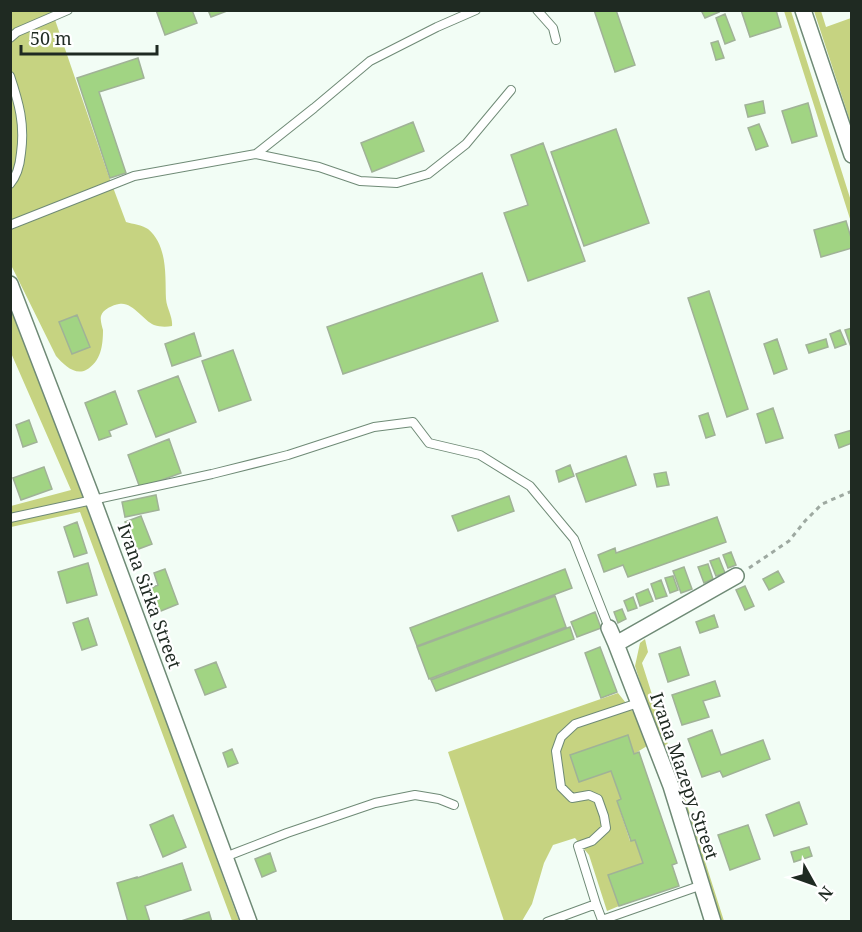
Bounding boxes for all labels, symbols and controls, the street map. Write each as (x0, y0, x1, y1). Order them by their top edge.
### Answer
scale bar (21, 18, 158, 56)
text: 50 m (30, 26, 72, 50)
street label: Ivana Sirka Street (112, 520, 187, 672)
street label: Ivana Mazepy Street (645, 689, 725, 862)
north arrow (784, 854, 844, 914)
text: N (813, 882, 838, 906)

